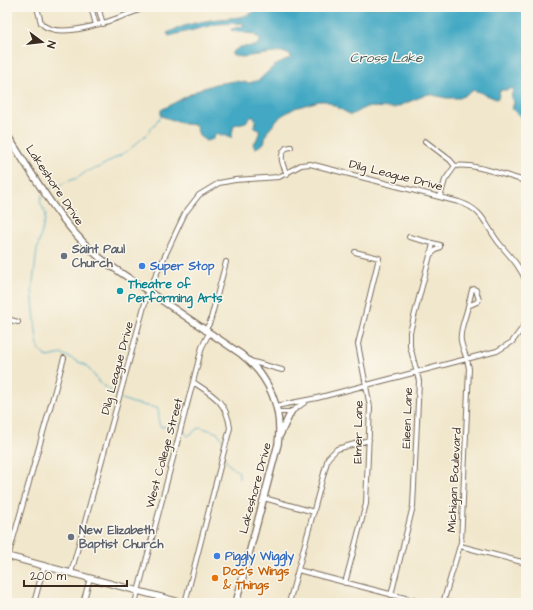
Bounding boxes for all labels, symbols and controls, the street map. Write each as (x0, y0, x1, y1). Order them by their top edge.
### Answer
north arrow (22, 22, 62, 62)
text: N (43, 39, 59, 50)
water label: Cross Lake (350, 49, 423, 67)
street label: Lakeshore Drive (21, 142, 88, 229)
street label: Dilg League Drive (347, 156, 445, 196)
place label: Saint Paul Church (71, 241, 125, 272)
marker: Saint Paul Church (59, 251, 69, 261)
place label: Super Stop (149, 258, 215, 276)
marker: Super Stop (137, 261, 147, 271)
place label: Theatre of Performing Arts (127, 276, 223, 309)
marker: Theatre of Performing Arts (115, 286, 125, 296)
street label: Dilg League Drive (97, 319, 139, 417)
street label: Eileen Lane (398, 386, 417, 449)
street label: West College Street (142, 396, 188, 510)
street label: Elmer Lane (349, 400, 368, 464)
street label: Michigan Boulevard (443, 427, 467, 533)
street label: Lakeshore Drive (235, 440, 276, 536)
place label: New Elizabeth Baptist Church (79, 522, 164, 554)
marker: New Elizabeth Baptist Church (66, 532, 76, 542)
place label: Piggly Wiggly (225, 548, 294, 567)
marker: Piggly Wiggly (212, 551, 222, 561)
scale bar (24, 562, 127, 588)
place label: Doc's Wings & Things (222, 563, 289, 596)
text: 200 m (30, 568, 67, 585)
marker: Doc's Wings & Things (210, 573, 220, 583)

